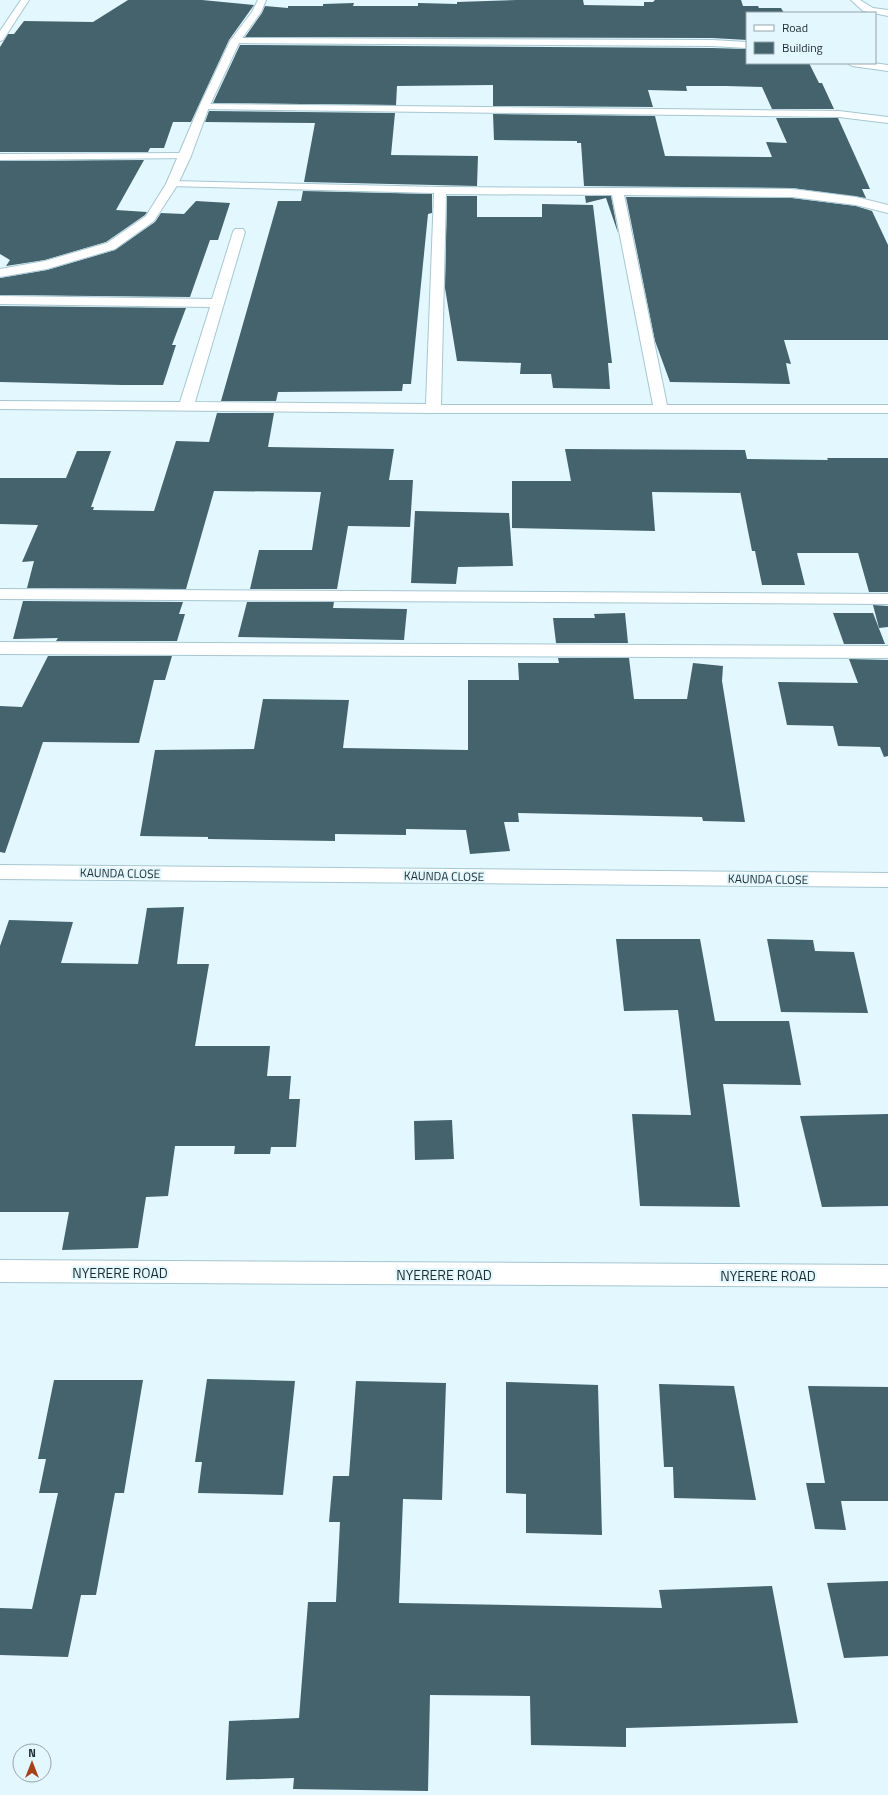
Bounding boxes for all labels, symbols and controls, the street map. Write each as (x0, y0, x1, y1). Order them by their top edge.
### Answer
legend (746, 12, 876, 64)
text: Road (782, 18, 808, 37)
text: Building (782, 38, 823, 57)
street label: KAUNDA CLOSE (80, 863, 161, 883)
street label: KAUNDA CLOSE (404, 866, 485, 886)
street label: KAUNDA CLOSE (728, 869, 809, 889)
street label: NYERERE ROAD (72, 1262, 168, 1283)
street label: NYERERE ROAD (396, 1264, 492, 1285)
street label: NYERERE ROAD (720, 1265, 816, 1286)
north arrow (12, 1743, 52, 1783)
text: N (28, 1745, 36, 1761)

